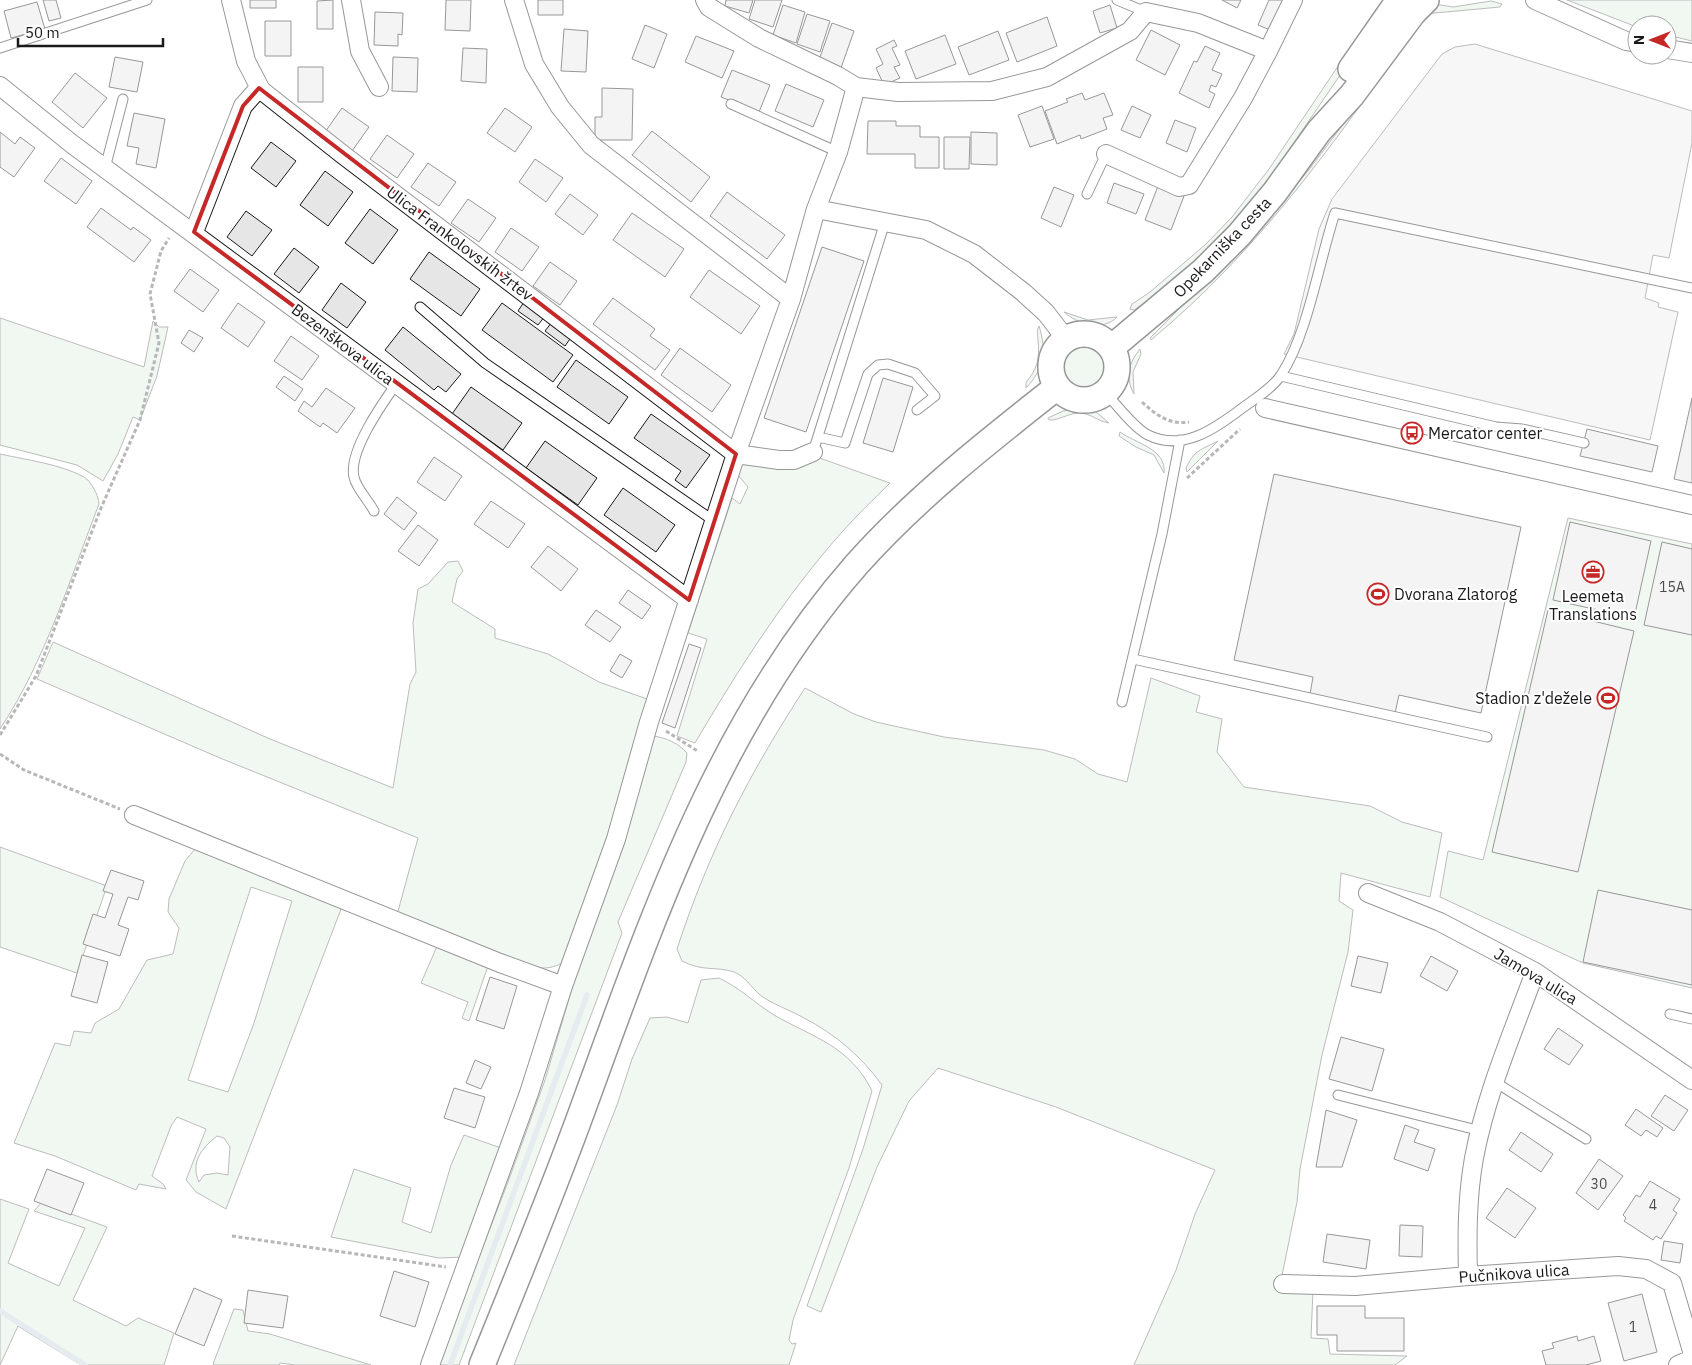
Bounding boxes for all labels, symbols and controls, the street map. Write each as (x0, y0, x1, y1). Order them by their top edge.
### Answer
scale bar (18, 15, 162, 47)
north arrow (1627, 15, 1677, 65)
text: 50 m (25, 23, 60, 42)
text: N (1630, 35, 1648, 45)
street label: Ulica Frankolovskih žrtev (383, 181, 537, 305)
street label: Opekarniška cesta (1169, 192, 1275, 302)
street label: Bezenškova ulica (288, 299, 399, 389)
bus stop icon: Mercator center (1400, 421, 1424, 445)
place label: Mercator center (1428, 423, 1542, 443)
office icon: Leemeta Translations (1581, 560, 1605, 584)
house number: 15A (1659, 578, 1685, 596)
sports icon: Dvorana Zlatorog (1366, 582, 1390, 606)
place label: Dvorana Zlatorog (1394, 584, 1518, 604)
place label: Leemeta Translations (1549, 586, 1637, 624)
sports icon: Stadion z'dežele (1596, 686, 1620, 710)
place label: Stadion z'dežele (1475, 688, 1592, 708)
street label: Jamova ulica (1491, 943, 1582, 1009)
house number: 30 (1591, 1175, 1607, 1193)
house number: 4 (1649, 1196, 1657, 1214)
street label: Pučnikova ulica (1458, 1259, 1571, 1287)
house number: 1 (1629, 1318, 1637, 1336)

